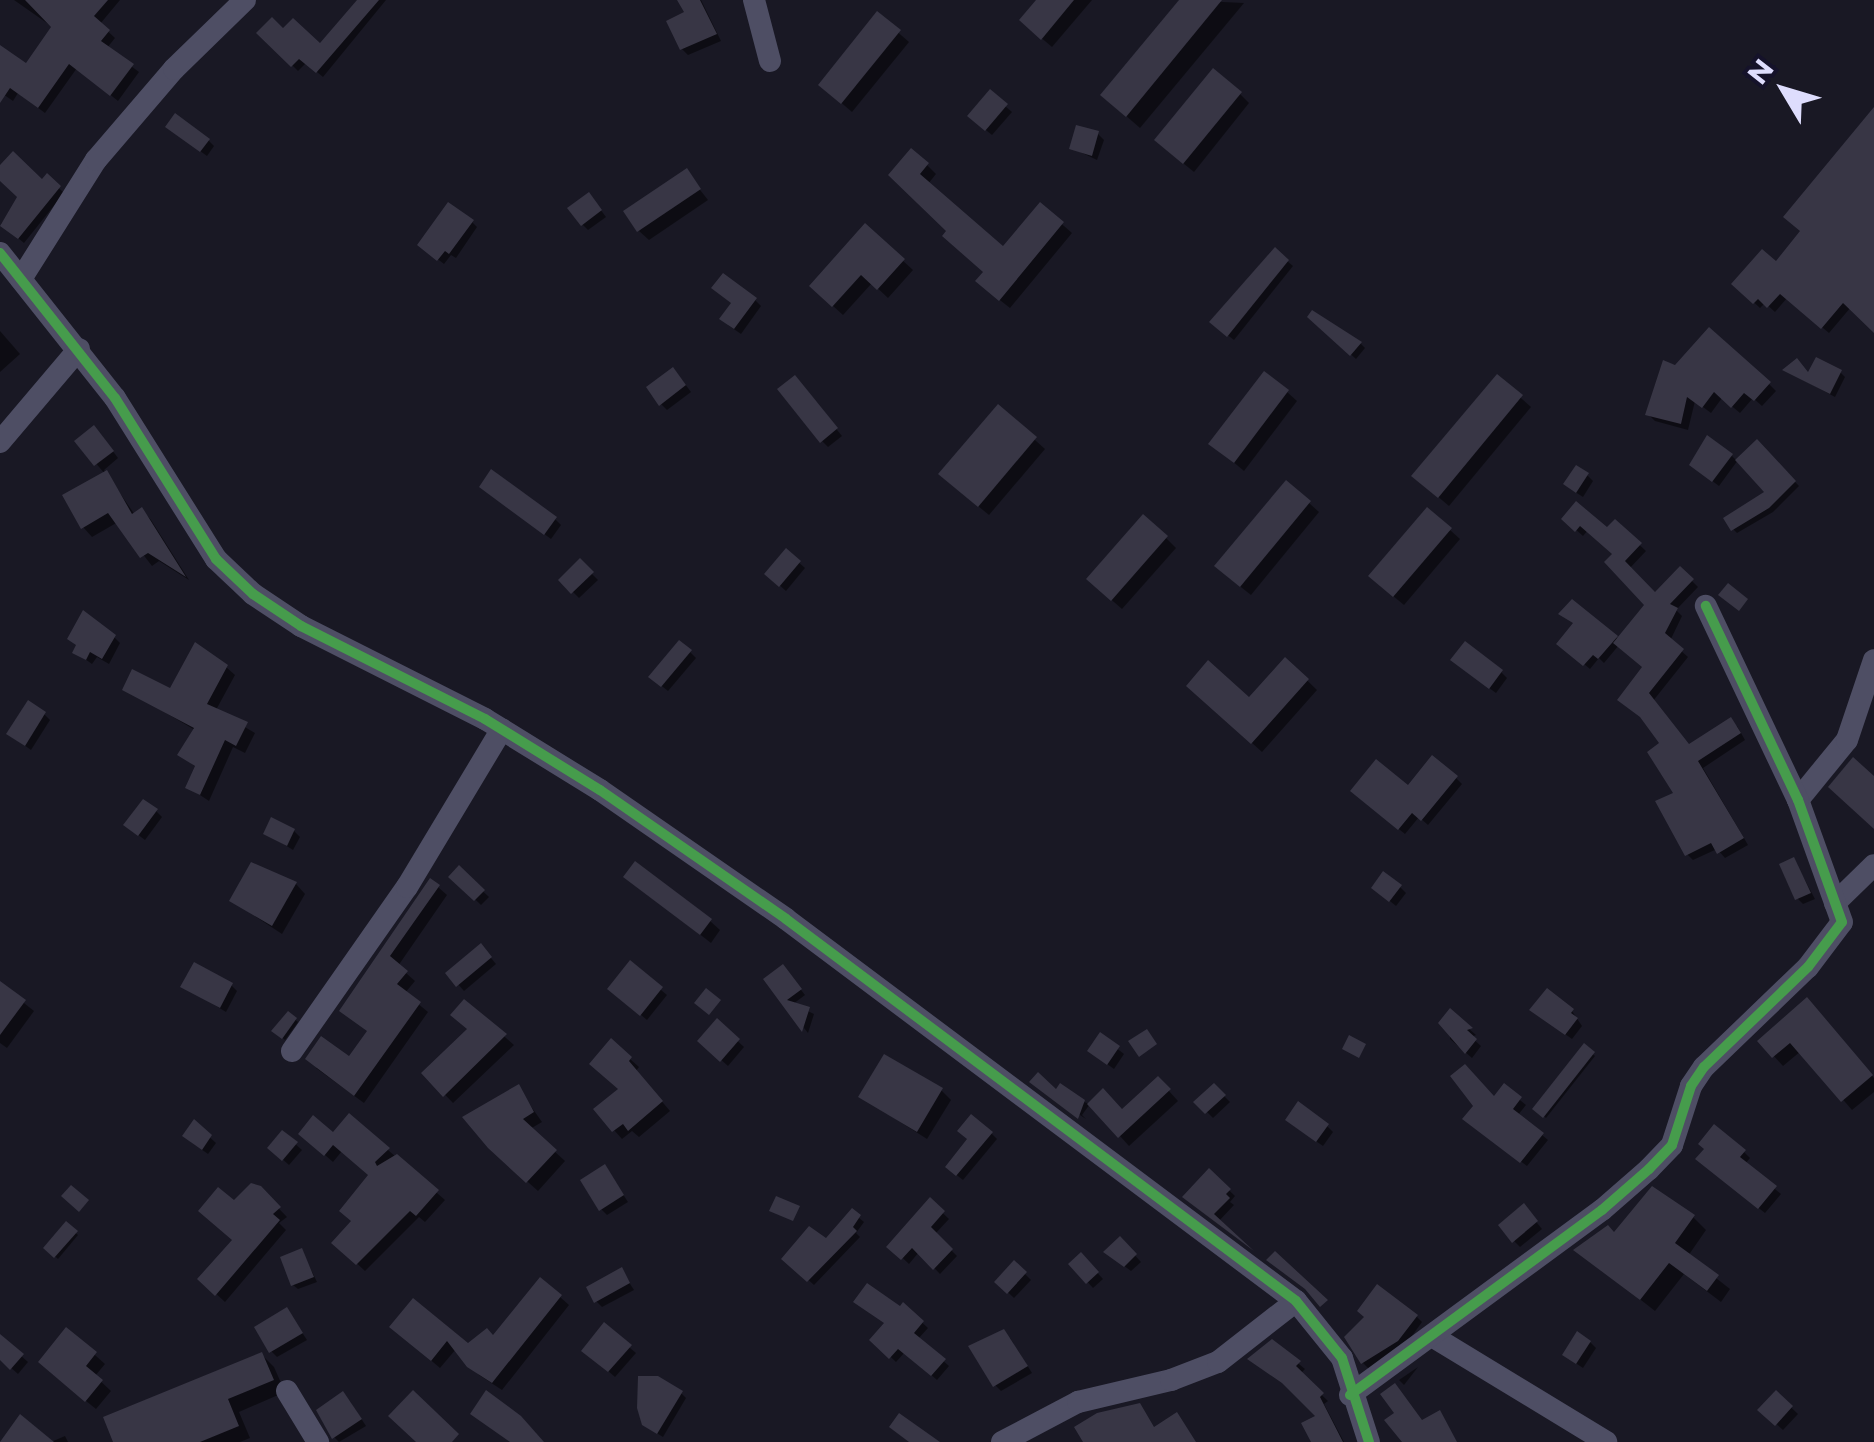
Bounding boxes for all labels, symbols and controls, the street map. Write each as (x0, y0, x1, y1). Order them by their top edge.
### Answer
north arrow (1734, 40, 1834, 140)
text: N (1740, 52, 1781, 91)

